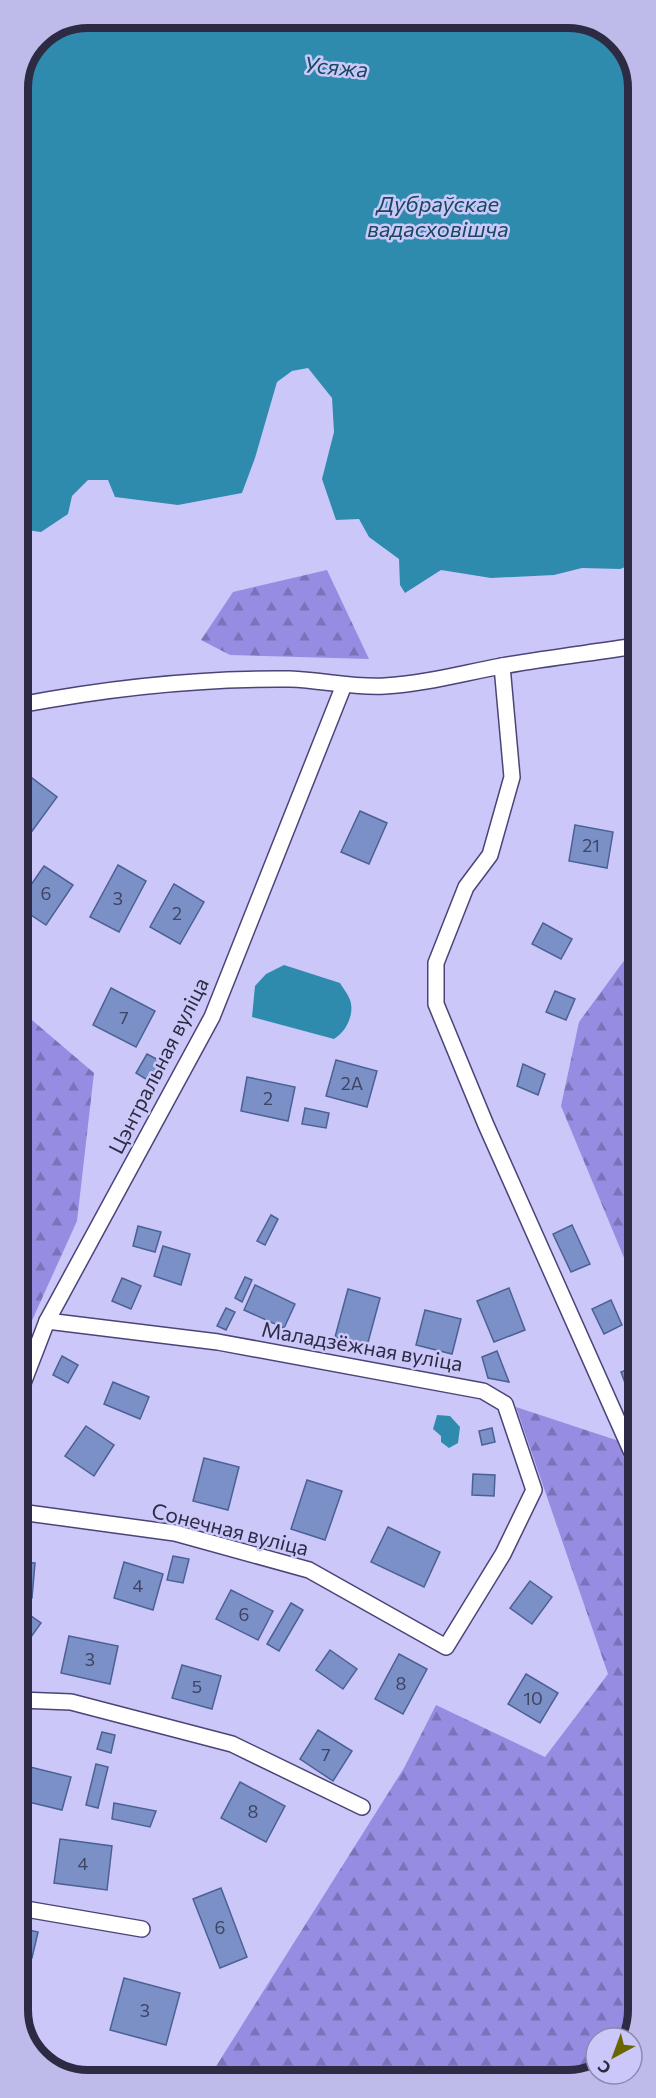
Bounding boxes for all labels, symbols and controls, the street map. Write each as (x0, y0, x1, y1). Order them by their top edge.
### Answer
water label: Усяжа (303, 50, 369, 83)
water label: Дубраўскае вадасховішча (367, 190, 509, 242)
house number: 21 (582, 834, 600, 856)
house number: 6 (41, 882, 51, 904)
house number: 3 (113, 887, 123, 909)
house number: 2 (172, 902, 182, 924)
street label: Цэнтральная вуліца (102, 973, 213, 1158)
house number: 7 (119, 1006, 129, 1028)
house number: 2А (341, 1072, 363, 1094)
house number: 2 (263, 1087, 273, 1109)
street label: Маладзёжная вуліца (260, 1316, 465, 1376)
street label: Сонечная вуліца (149, 1497, 311, 1560)
house number: 4 (133, 1574, 144, 1596)
house number: 6 (239, 1603, 249, 1625)
house number: 3 (85, 1648, 95, 1670)
house number: 8 (396, 1672, 407, 1694)
house number: 5 (192, 1675, 202, 1697)
house number: 10 (523, 1687, 543, 1709)
house number: 7 (321, 1743, 331, 1765)
house number: 8 (248, 1800, 259, 1822)
house number: 4 (78, 1852, 89, 1874)
house number: 6 (215, 1916, 225, 1938)
house number: 3 (140, 1999, 150, 2021)
north arrow (584, 2026, 644, 2086)
text: С (593, 2057, 614, 2078)

